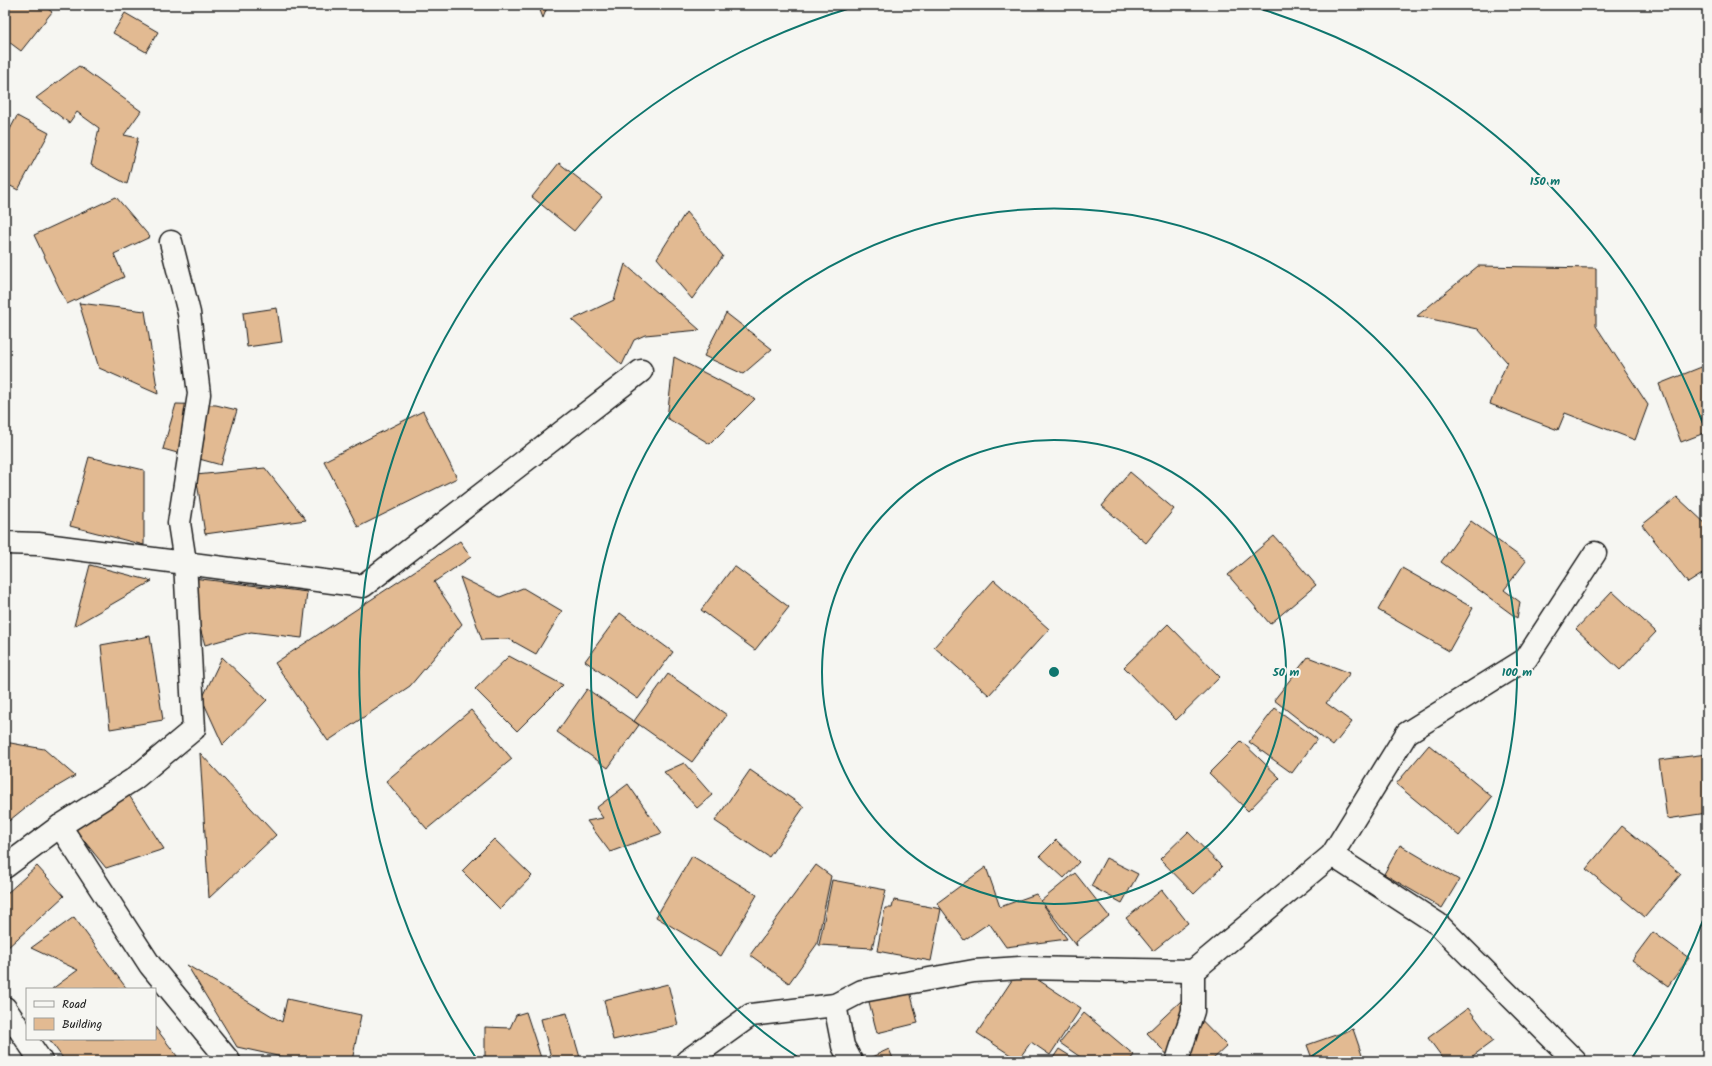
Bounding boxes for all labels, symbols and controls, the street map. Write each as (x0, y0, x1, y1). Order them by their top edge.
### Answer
text: 150 m (1530, 172, 1560, 191)
text: 50 m (1272, 663, 1300, 682)
text: 100 m (1502, 663, 1532, 682)
centre of rings (1047, 665, 1061, 679)
legend (26, 988, 156, 1040)
text: Road (62, 995, 87, 1014)
text: Building (62, 1015, 102, 1034)

